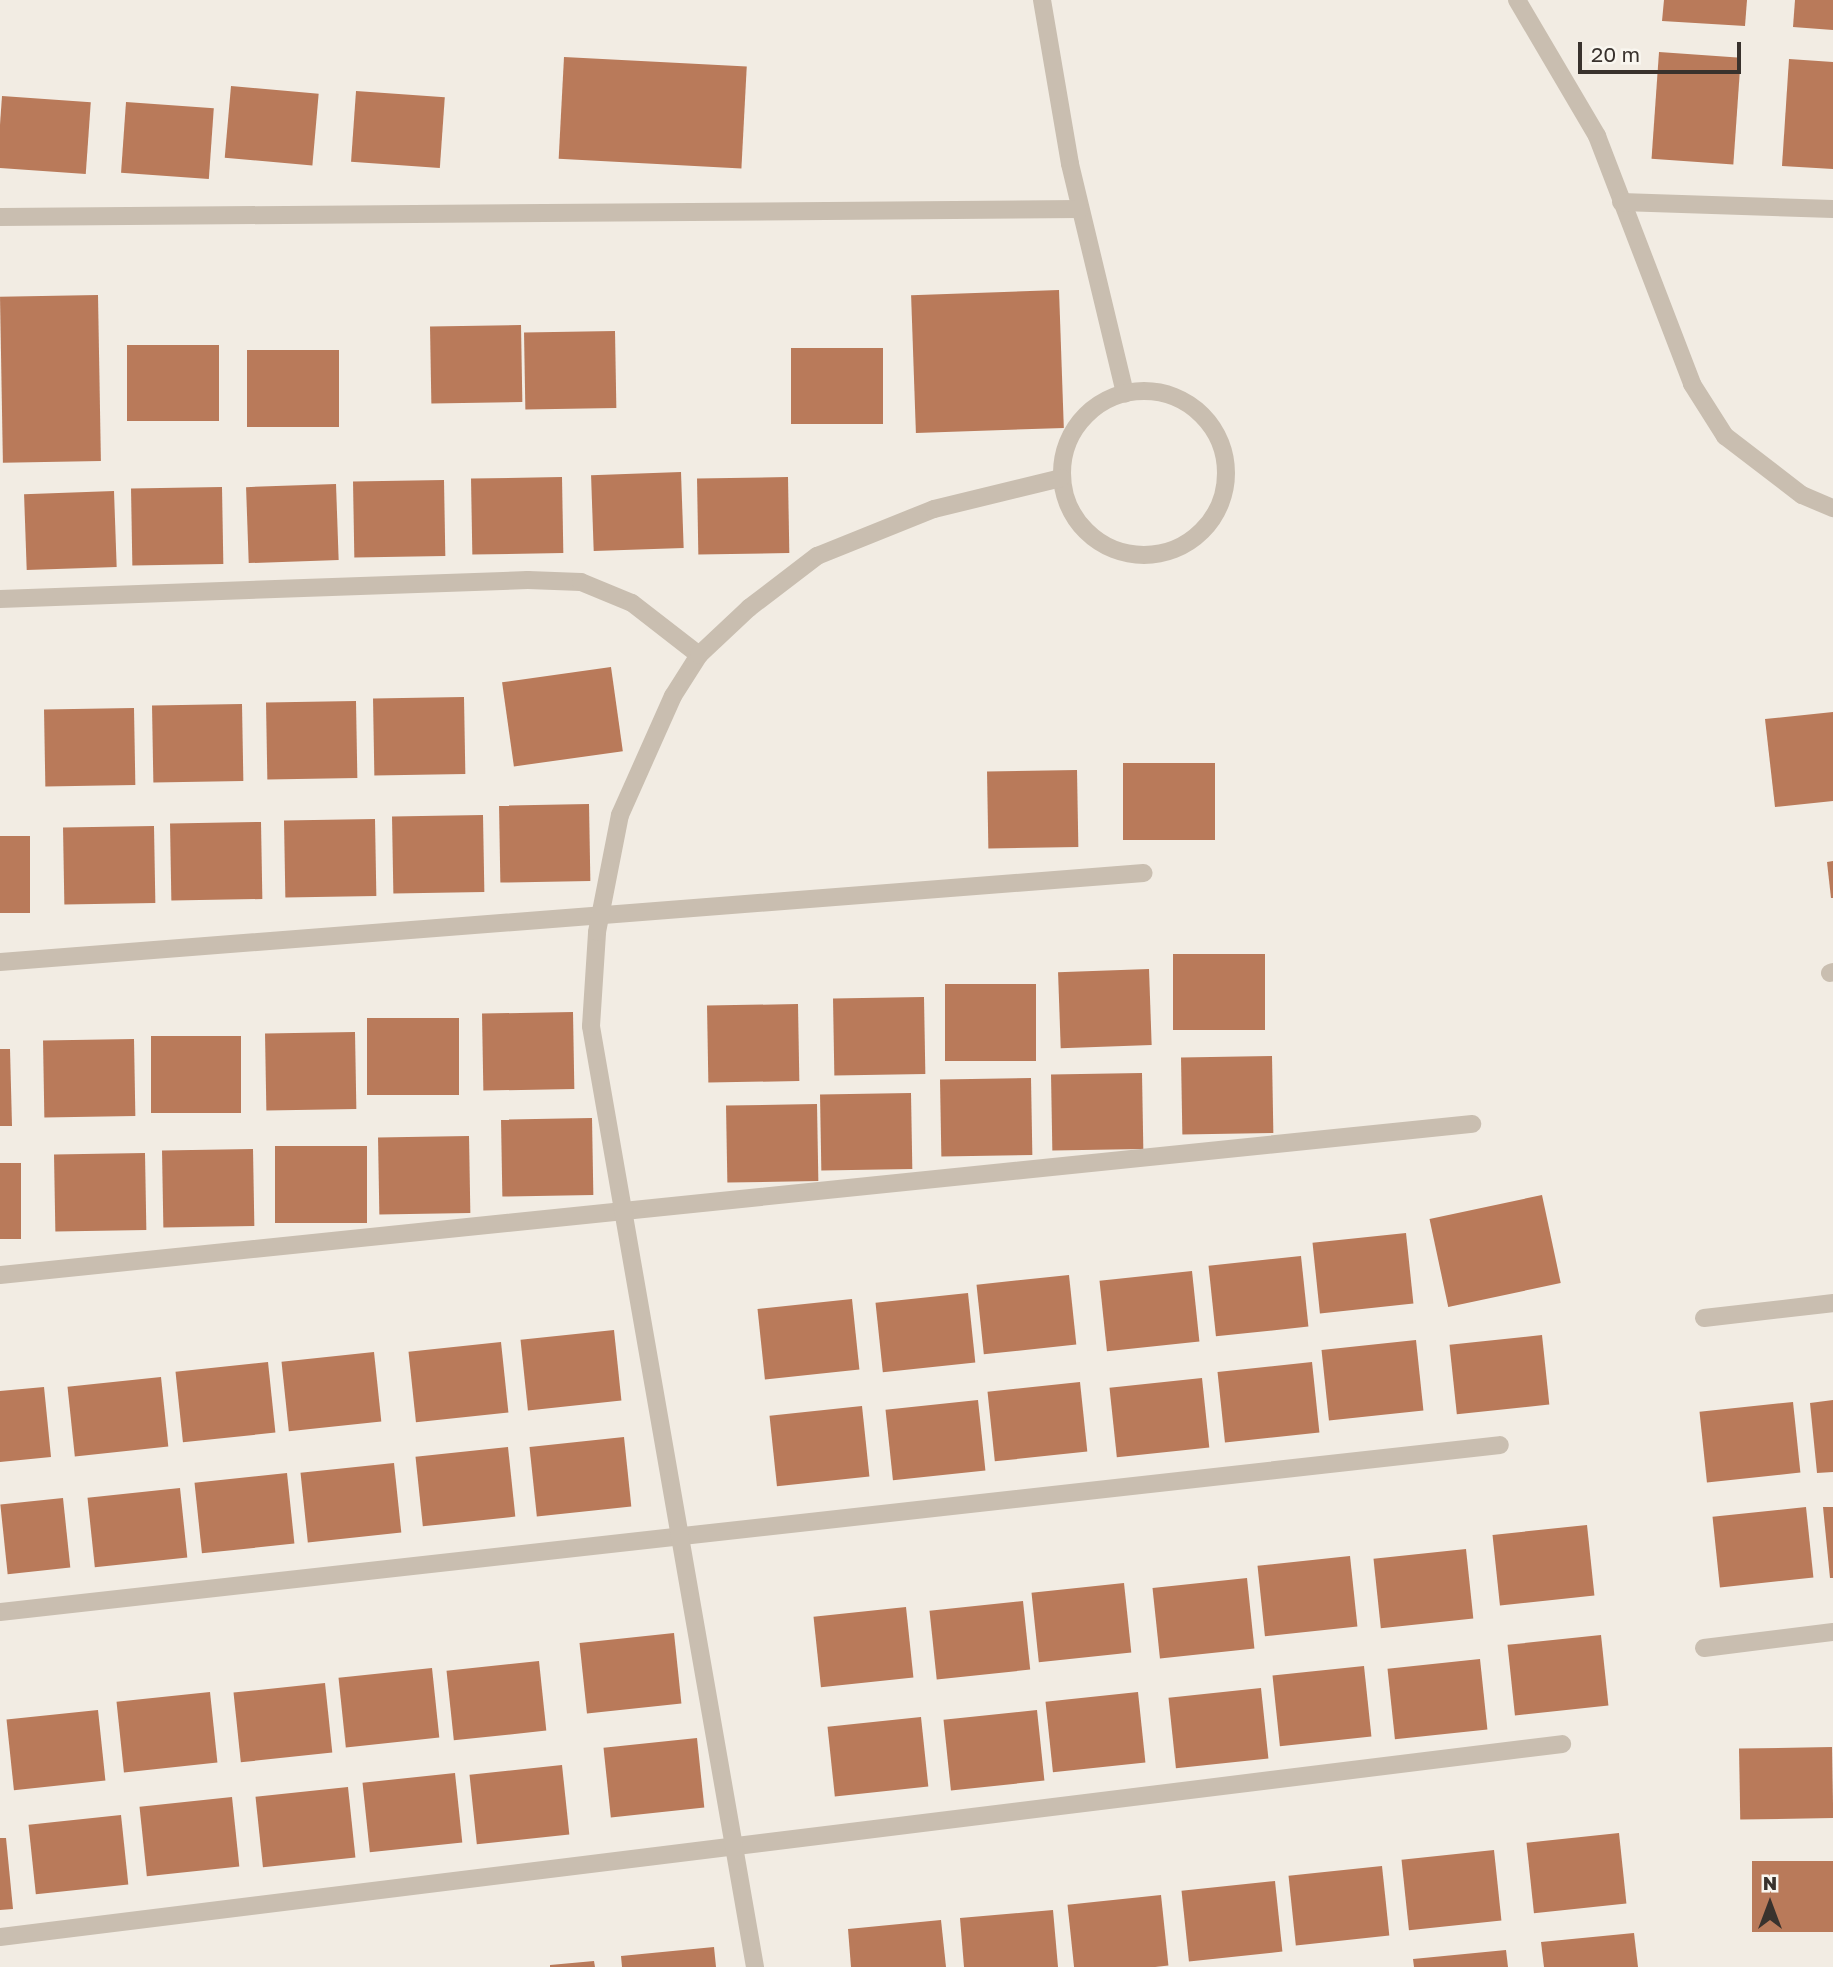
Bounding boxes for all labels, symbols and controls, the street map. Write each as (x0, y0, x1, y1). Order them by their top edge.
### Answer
scale bar (1581, 28, 1744, 72)
text: 20 m (1591, 41, 1640, 67)
north arrow (1735, 1869, 1805, 1939)
text: N (1763, 1871, 1777, 1894)

